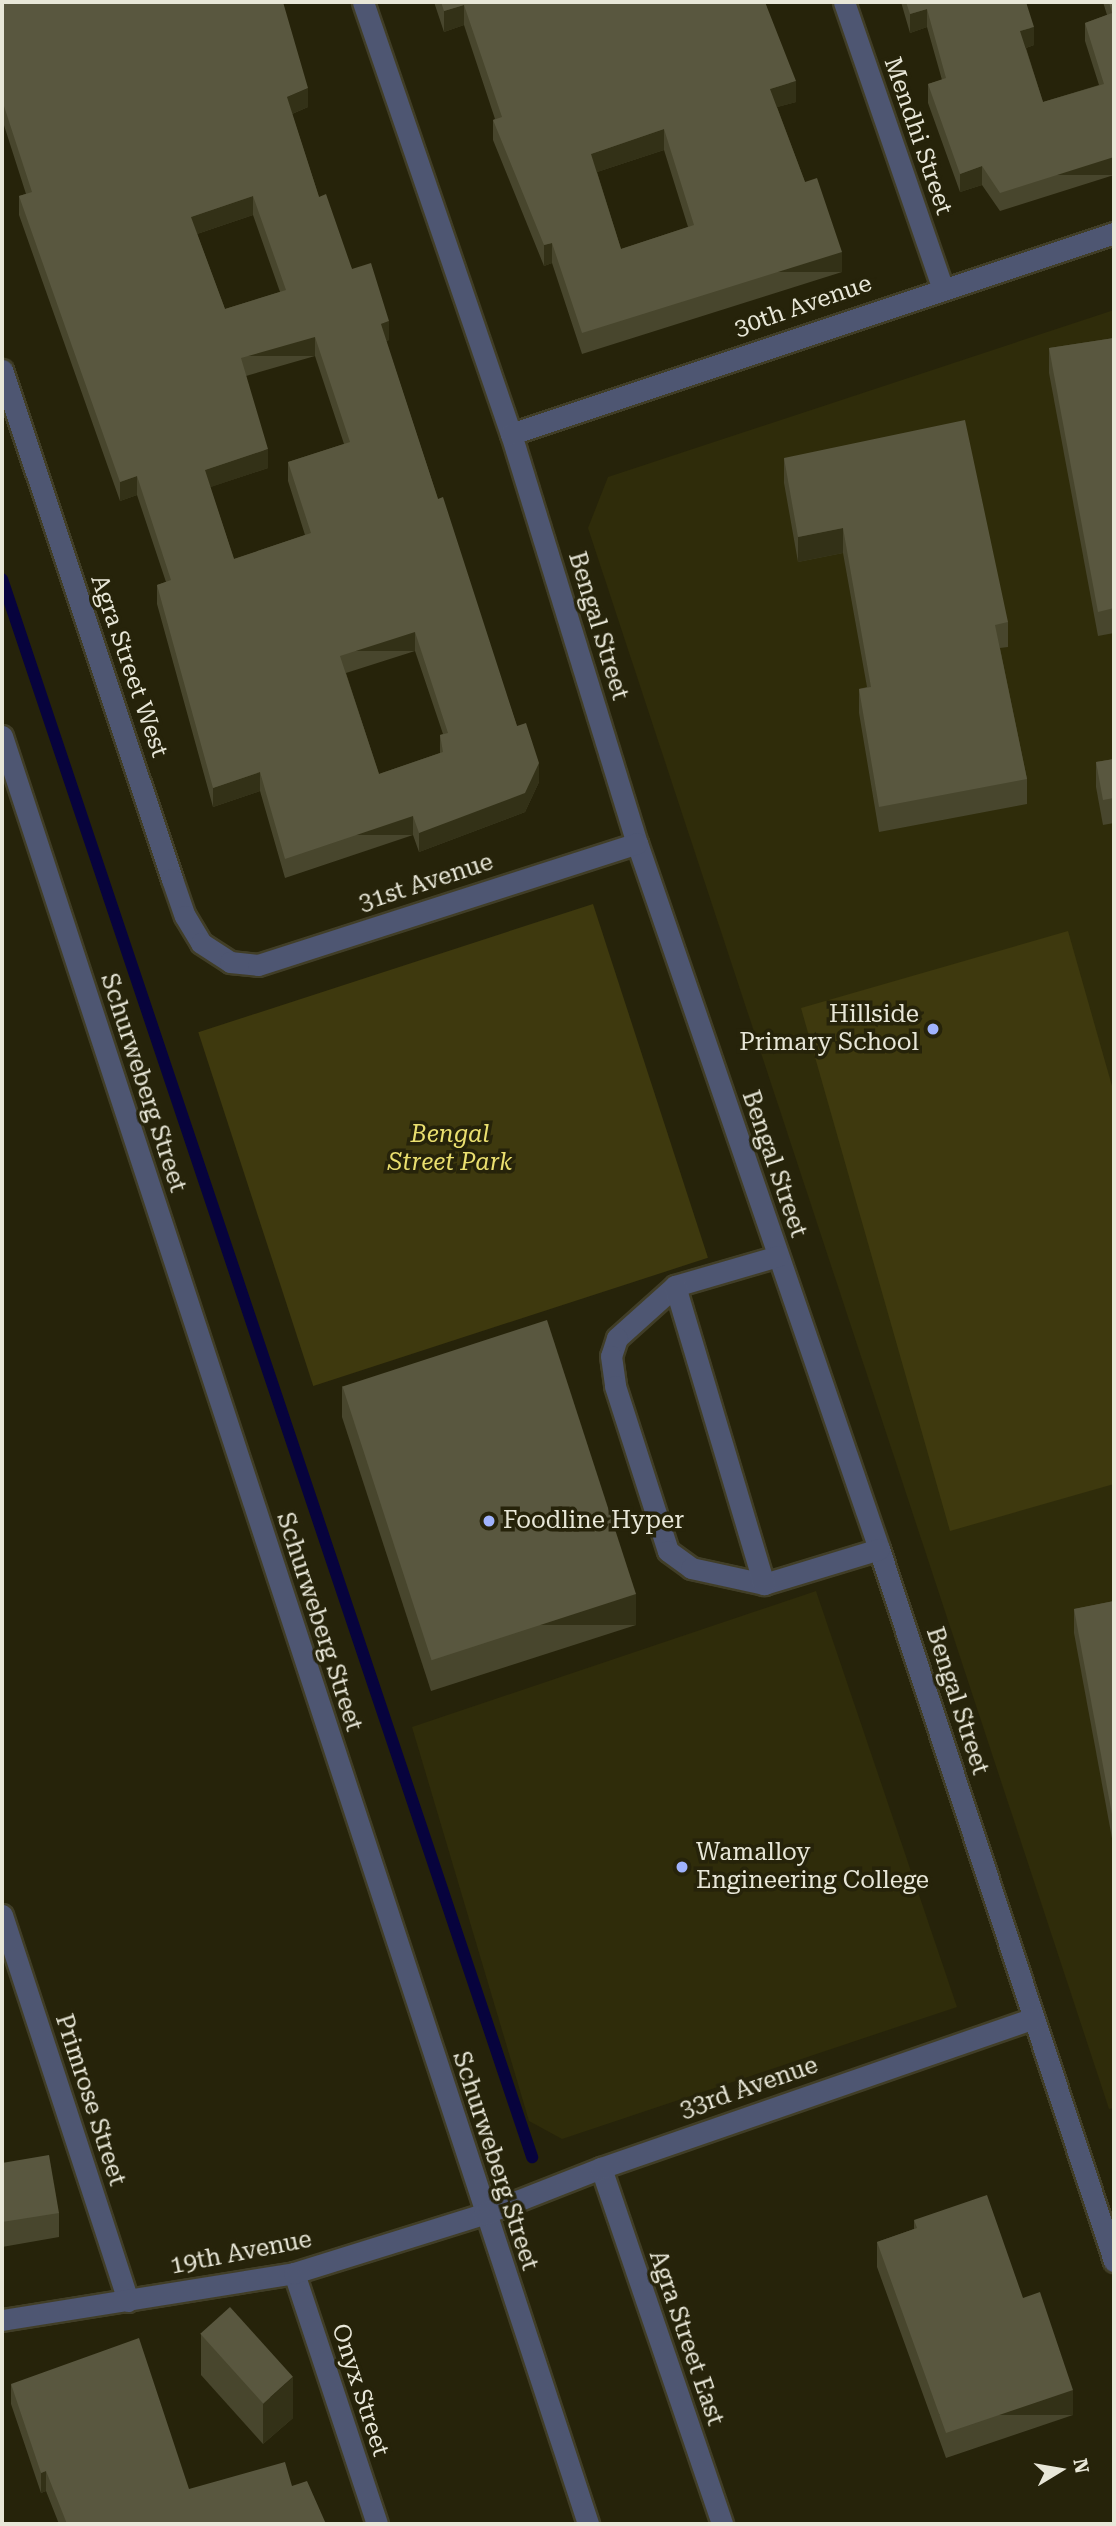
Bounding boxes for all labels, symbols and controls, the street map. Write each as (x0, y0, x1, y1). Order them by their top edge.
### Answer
street label: Mendhi Street (878, 53, 958, 219)
street label: 30th Avenue (730, 269, 876, 343)
street label: Bengal Street (562, 548, 634, 704)
street label: Agra Street West (84, 571, 174, 761)
street label: 31st Avenue (355, 848, 497, 918)
street label: Schurweberg Street (94, 970, 192, 1196)
place label: Hillside Primary School (739, 1001, 919, 1057)
marker: Hillside Primary School (925, 1021, 941, 1037)
street label: Bengal Street (735, 1087, 813, 1241)
park label: Bengal Street Park (388, 1121, 512, 1177)
place label: Foodline Hyper (503, 1507, 684, 1535)
street label: Schurweberg Street (270, 1509, 368, 1735)
marker: Foodline Hyper (481, 1513, 497, 1529)
street label: Bengal Street (920, 1624, 994, 1778)
place label: Wamalloy Engineering College (696, 1839, 929, 1895)
marker: Wamalloy Engineering College (674, 1859, 690, 1875)
street label: Primrose Street (49, 2011, 131, 2189)
street label: Schurweberg Street (446, 2048, 544, 2274)
street label: 33rd Avenue (676, 2051, 822, 2125)
street label: 19th Avenue (168, 2225, 314, 2281)
street label: Agra Street East (643, 2247, 729, 2429)
street label: Onyx Street (325, 2320, 395, 2460)
north arrow (1025, 2435, 1095, 2505)
text: N (1068, 2457, 1094, 2475)

